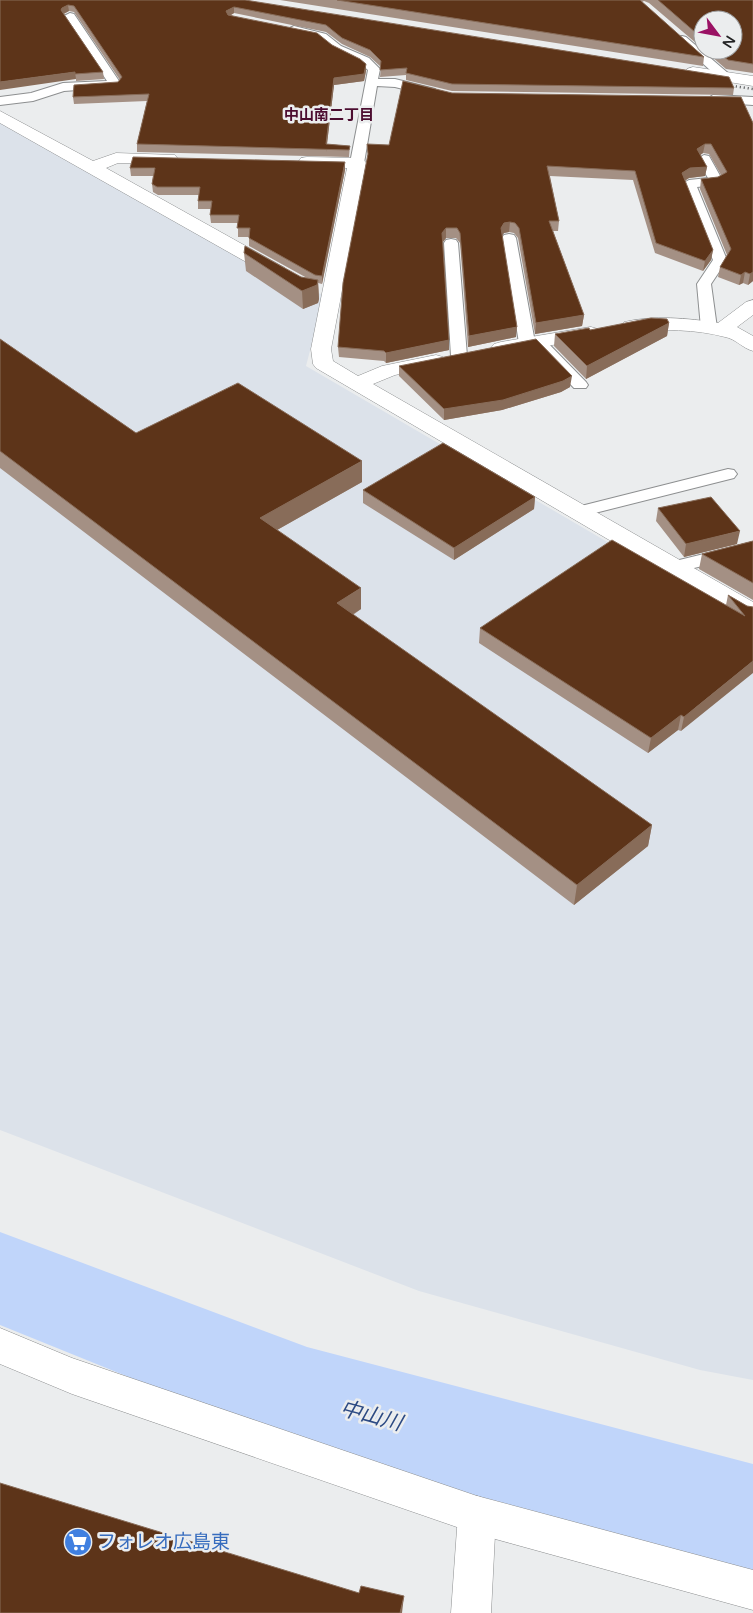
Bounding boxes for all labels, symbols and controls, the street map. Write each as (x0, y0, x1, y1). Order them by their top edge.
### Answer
north arrow (693, 10, 743, 60)
text: N (718, 32, 739, 51)
district label: 中山南二丁目 (284, 106, 374, 124)
water label: 中山川 (337, 1396, 407, 1437)
supermarket icon: フォレオ広島東 (63, 1527, 93, 1557)
place label: フォレオ広島東 (97, 1531, 230, 1553)

